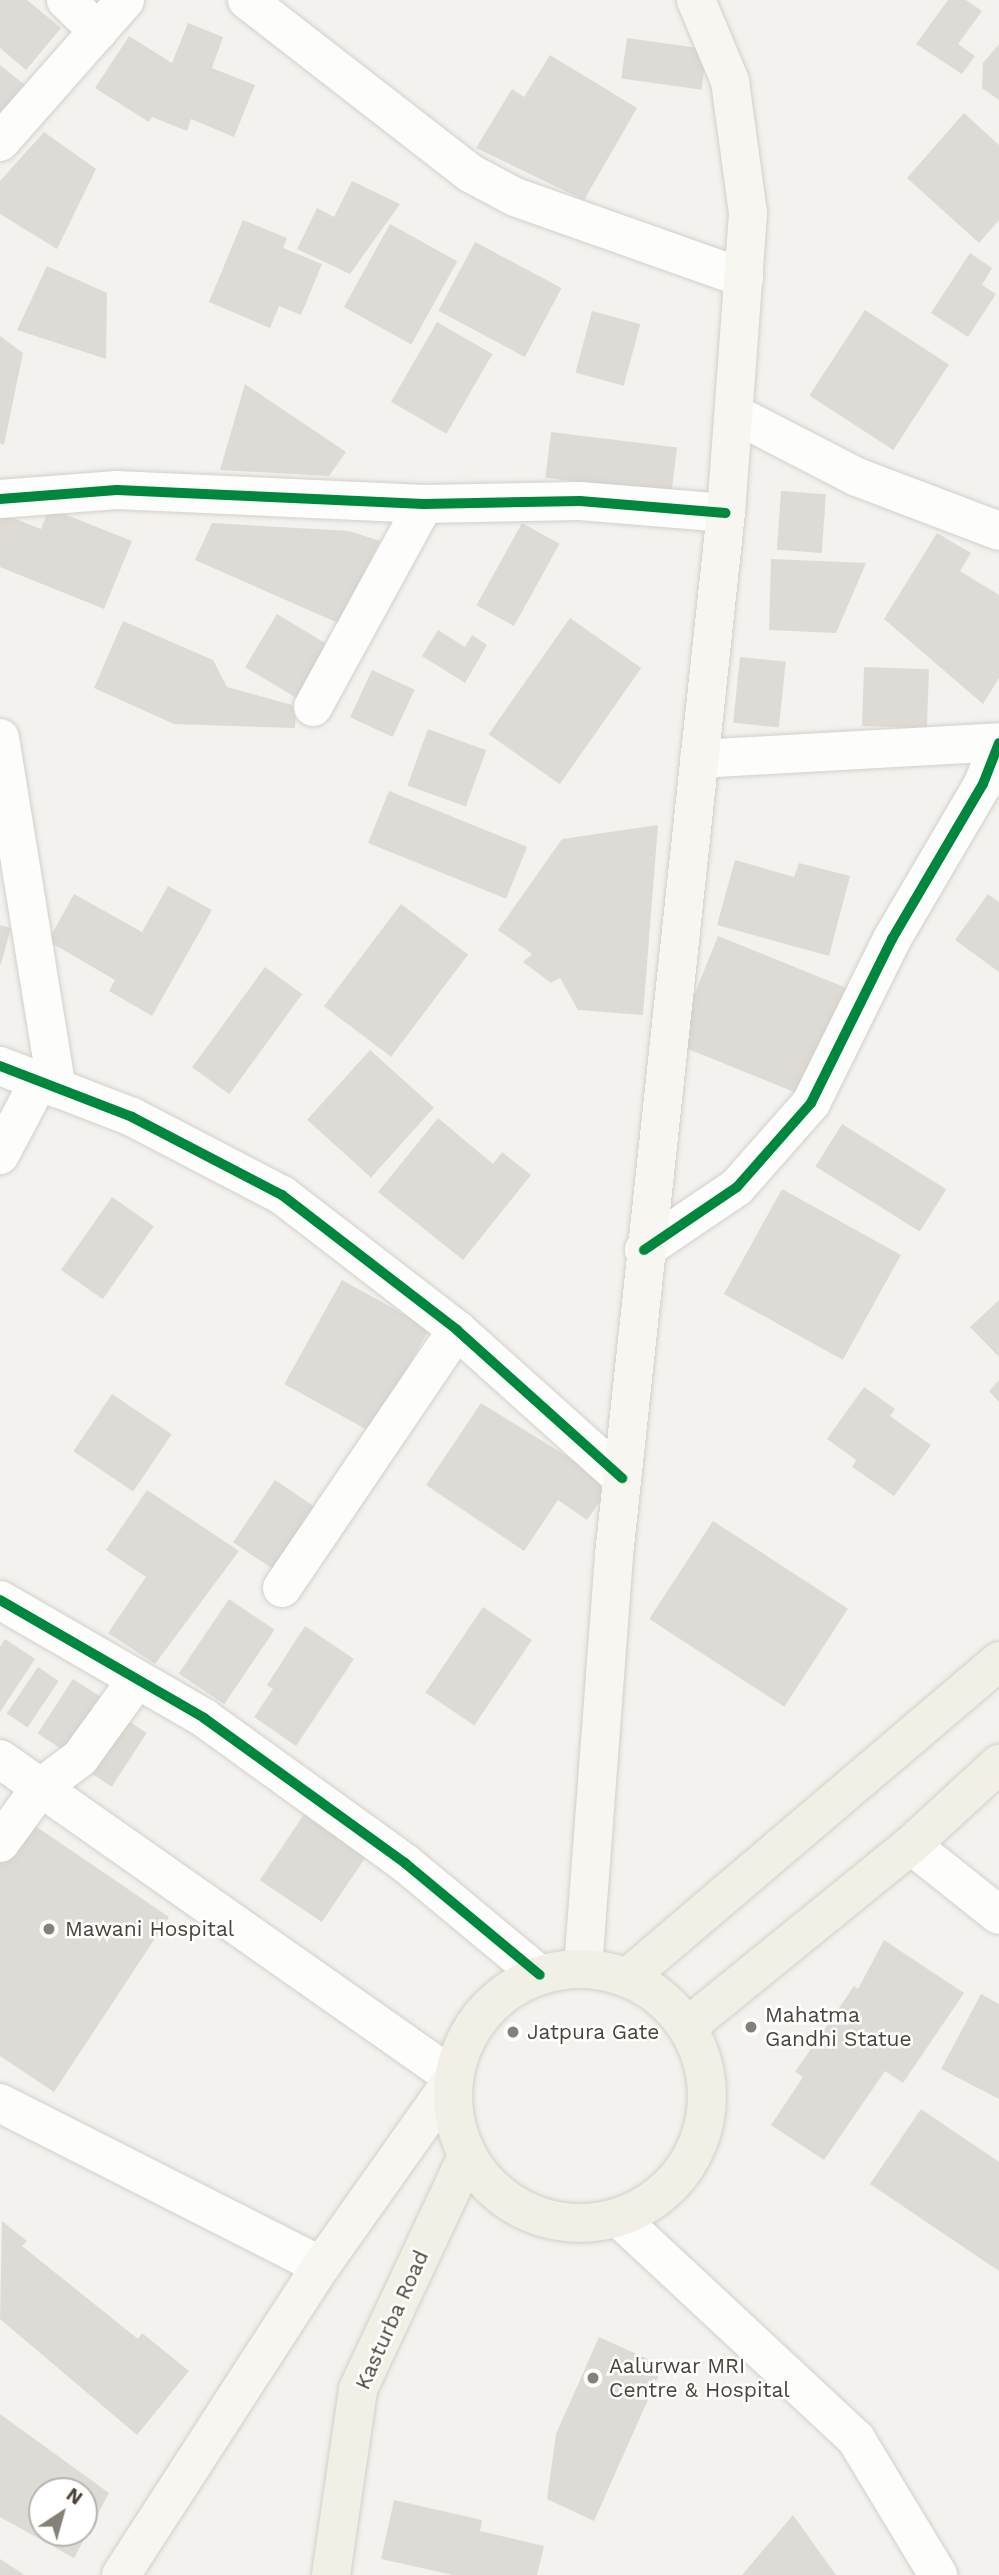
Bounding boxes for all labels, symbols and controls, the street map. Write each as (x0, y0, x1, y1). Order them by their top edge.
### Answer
place label: Mawani Hospital (65, 1916, 234, 1942)
marker: Mawani Hospital (39, 1919, 59, 1939)
place label: Mahatma Gandhi Statue (765, 2002, 912, 2052)
place label: Jatpura Gate (527, 2019, 660, 2045)
marker: Mahatma Gandhi Statue (743, 2019, 759, 2035)
marker: Jatpura Gate (505, 2024, 521, 2040)
street label: Kasturba Road (350, 2246, 434, 2394)
place label: Aalurwar MRI Centre & Hospital (609, 2353, 790, 2403)
marker: Aalurwar MRI Centre & Hospital (583, 2368, 603, 2388)
north arrow (28, 2477, 98, 2547)
text: N (62, 2483, 87, 2510)

